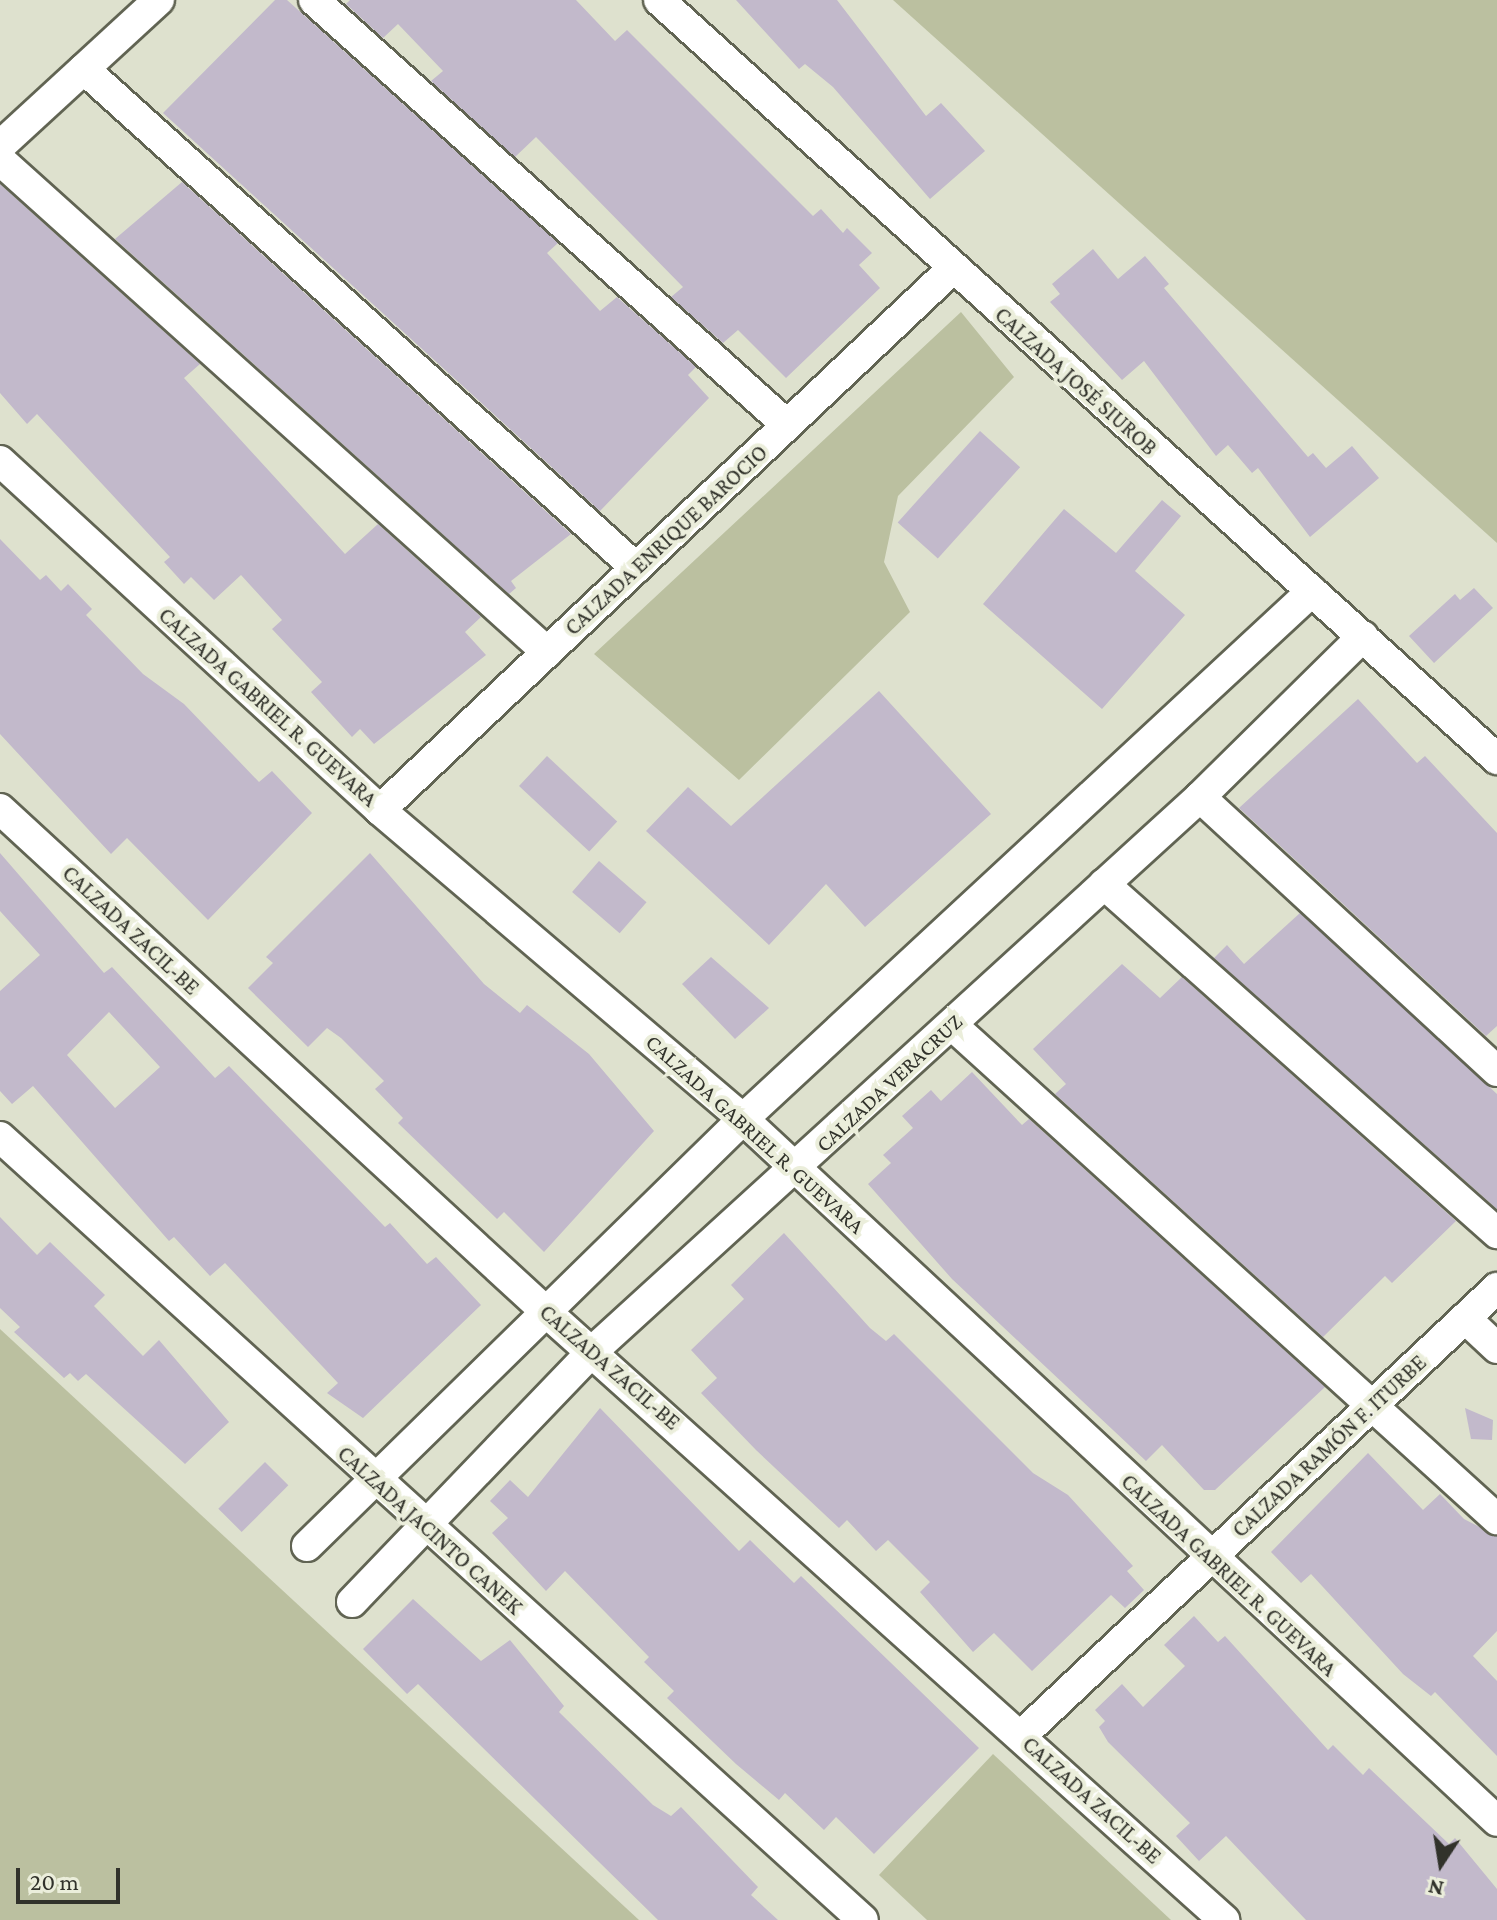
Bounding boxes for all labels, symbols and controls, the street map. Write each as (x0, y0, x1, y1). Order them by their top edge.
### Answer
street label: CALZADA JOSÉ SIUROB (990, 301, 1162, 461)
street label: CALZADA ENRIQUE BAROCIO (559, 439, 773, 641)
street label: CALZADA GABRIEL R. GUEVARA (153, 602, 383, 812)
street label: CALZADA ZACIL-BE (57, 860, 205, 1000)
street label: CALZADA VERACRUZ (810, 1008, 968, 1158)
street label: CALZADA GABRIEL R. GUEVARA (640, 1029, 870, 1239)
street label: CALZADA ZACIL-BE (534, 1299, 686, 1435)
street label: CALZADA RAMÓN F. ITURBE (1227, 1349, 1431, 1543)
street label: CALZADA JACINTO CANEK (332, 1440, 528, 1620)
street label: CALZADA GABRIEL R. GUEVARA (1116, 1468, 1342, 1682)
street label: CALZADA ZACIL-BE (1017, 1731, 1167, 1869)
north arrow (1401, 1824, 1481, 1904)
scale bar (20, 1852, 124, 1902)
text: 20 m (30, 1868, 79, 1895)
text: N (1426, 1874, 1446, 1902)

